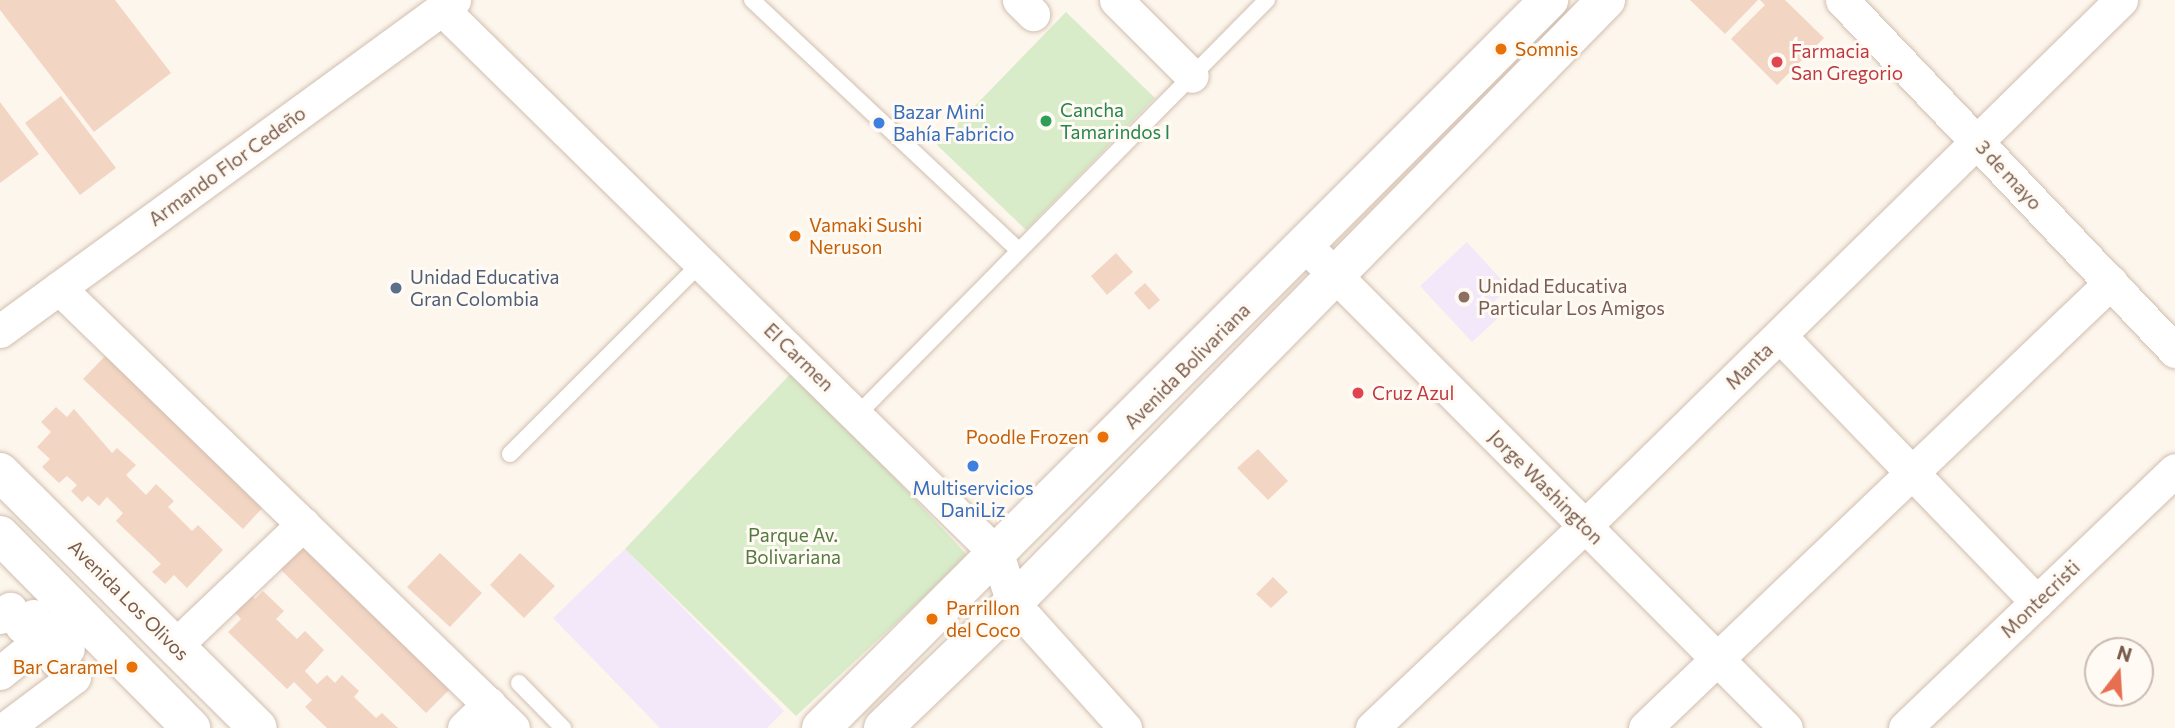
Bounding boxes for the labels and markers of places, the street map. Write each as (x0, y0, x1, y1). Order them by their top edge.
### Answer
place label: Somnis (1515, 38, 1578, 60)
place label: Farmacia San Gregorio (1791, 40, 1903, 84)
marker: Somnis (1493, 41, 1509, 57)
marker: Farmacia San Gregorio (1769, 54, 1785, 70)
place label: Cancha Tamarindos I (1060, 99, 1170, 143)
place label: Bazar Mini Bahía Fabricio (893, 101, 1014, 145)
marker: Cancha Tamarindos I (1038, 113, 1054, 129)
marker: Bazar Mini Bahía Fabricio (871, 115, 887, 131)
place label: Vamaki Sushi Neruson (809, 214, 922, 258)
marker: Vamaki Sushi Neruson (787, 228, 803, 244)
place label: Unidad Educativa Gran Colombia (410, 266, 560, 310)
place label: Unidad Educativa Particular Los Amigos (1478, 275, 1665, 319)
marker: Unidad Educativa Gran Colombia (388, 280, 404, 296)
marker: Unidad Educativa Particular Los Amigos (1456, 289, 1472, 305)
place label: Cruz Azul (1372, 382, 1454, 404)
marker: Cruz Azul (1350, 385, 1366, 401)
place label: Poodle Frozen (966, 426, 1089, 448)
marker: Poodle Frozen (1095, 429, 1111, 445)
marker: Multiservicios DaniLiz (965, 458, 981, 474)
place label: Multiservicios DaniLiz (912, 477, 1034, 521)
place label: Parrillon del Coco (946, 597, 1021, 641)
marker: Parrillon del Coco (924, 611, 940, 627)
place label: Bar Caramel (13, 656, 118, 678)
marker: Bar Caramel (124, 659, 140, 675)

